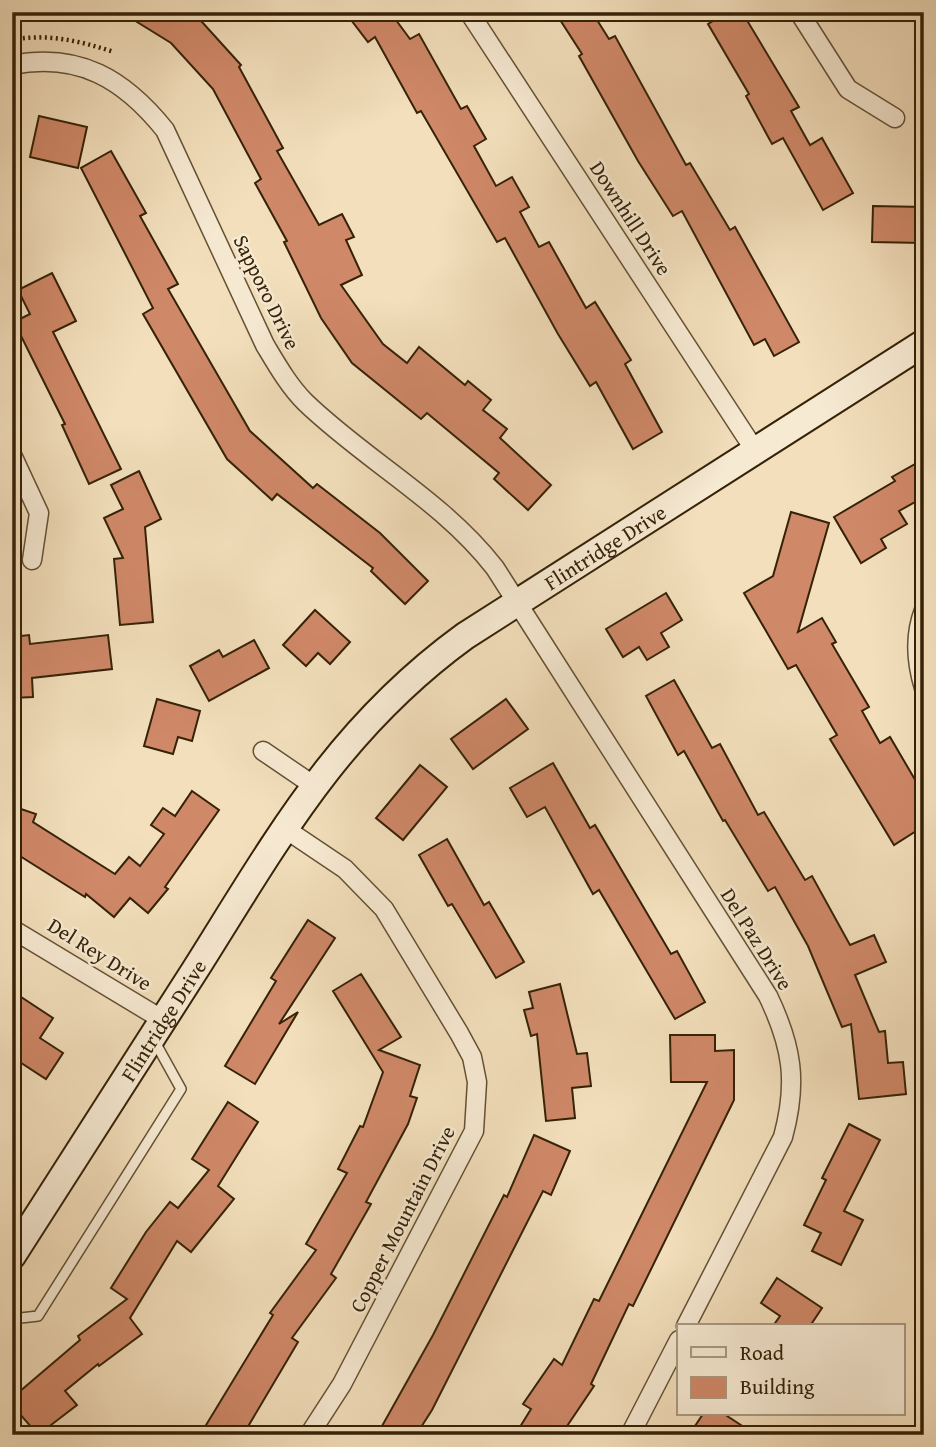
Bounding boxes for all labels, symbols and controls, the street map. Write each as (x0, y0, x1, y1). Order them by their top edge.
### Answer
street label: Downhill Drive (582, 155, 680, 282)
street label: Sapporo Drive (226, 229, 308, 355)
street label: Flintridge Drive (538, 496, 672, 597)
street label: Del Paz Drive (713, 882, 801, 996)
street label: Del Rey Drive (42, 910, 158, 998)
street label: Flintridge Drive (112, 953, 214, 1087)
street label: Copper Mountain Drive (341, 1120, 463, 1318)
legend (677, 1324, 904, 1416)
text: Road (740, 1337, 785, 1368)
text: Building (740, 1371, 815, 1402)

